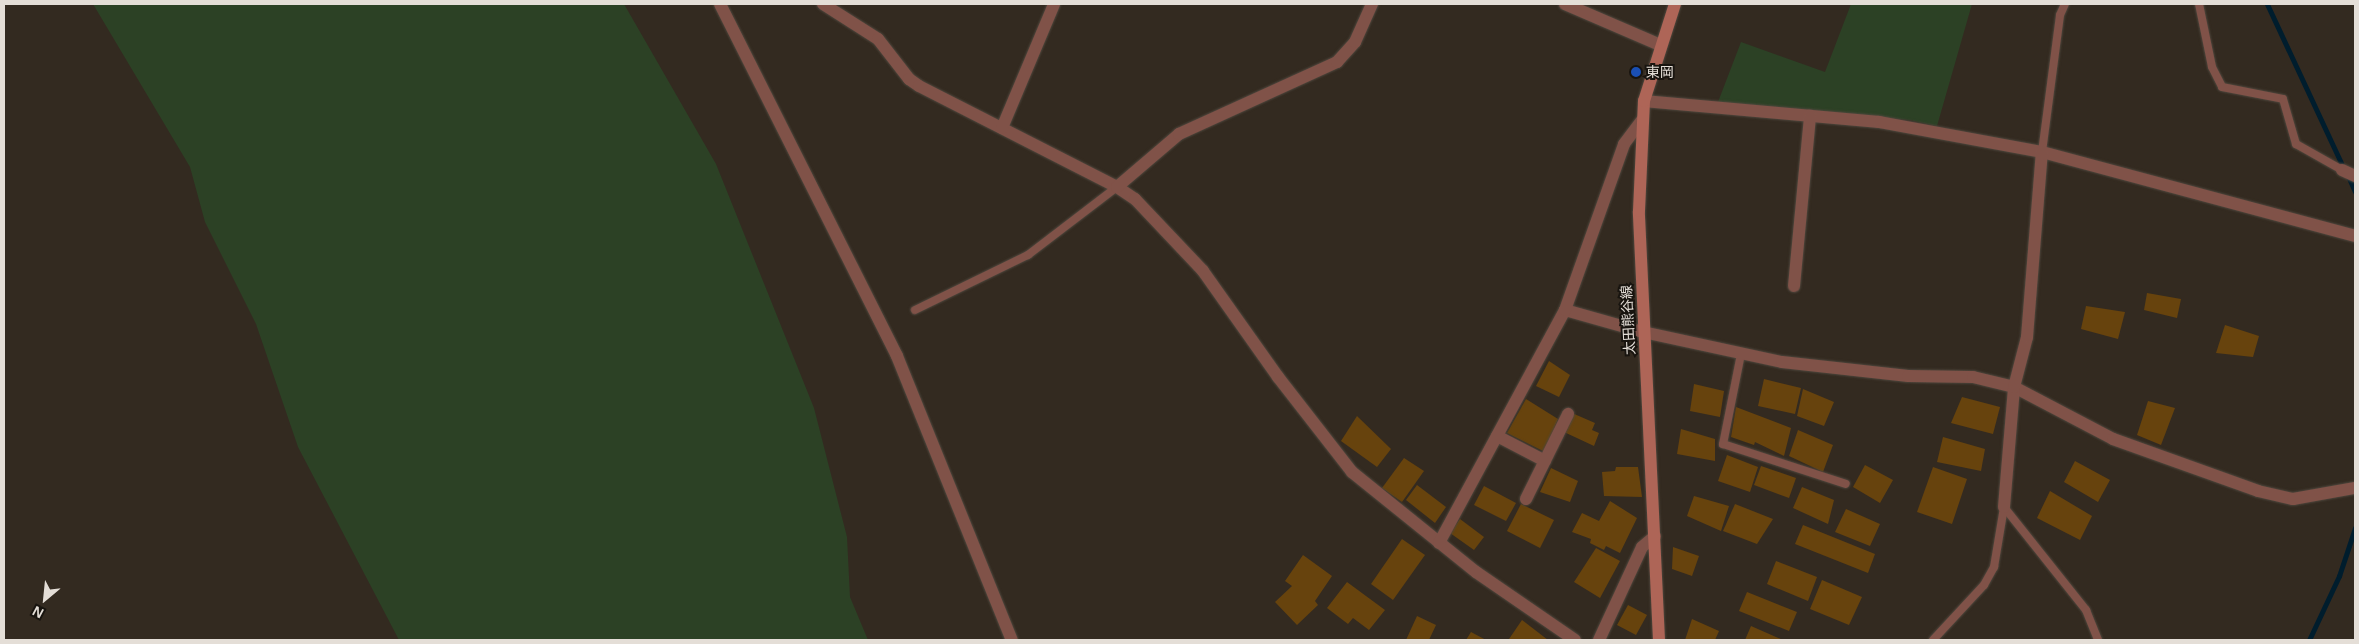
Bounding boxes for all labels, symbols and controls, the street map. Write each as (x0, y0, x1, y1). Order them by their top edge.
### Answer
place label: 東岡 (1646, 64, 1674, 80)
marker: 東岡 (1630, 66, 1642, 78)
street label: 太田熊谷線 (1618, 285, 1638, 355)
north arrow (20, 574, 70, 624)
text: N (30, 603, 46, 622)

